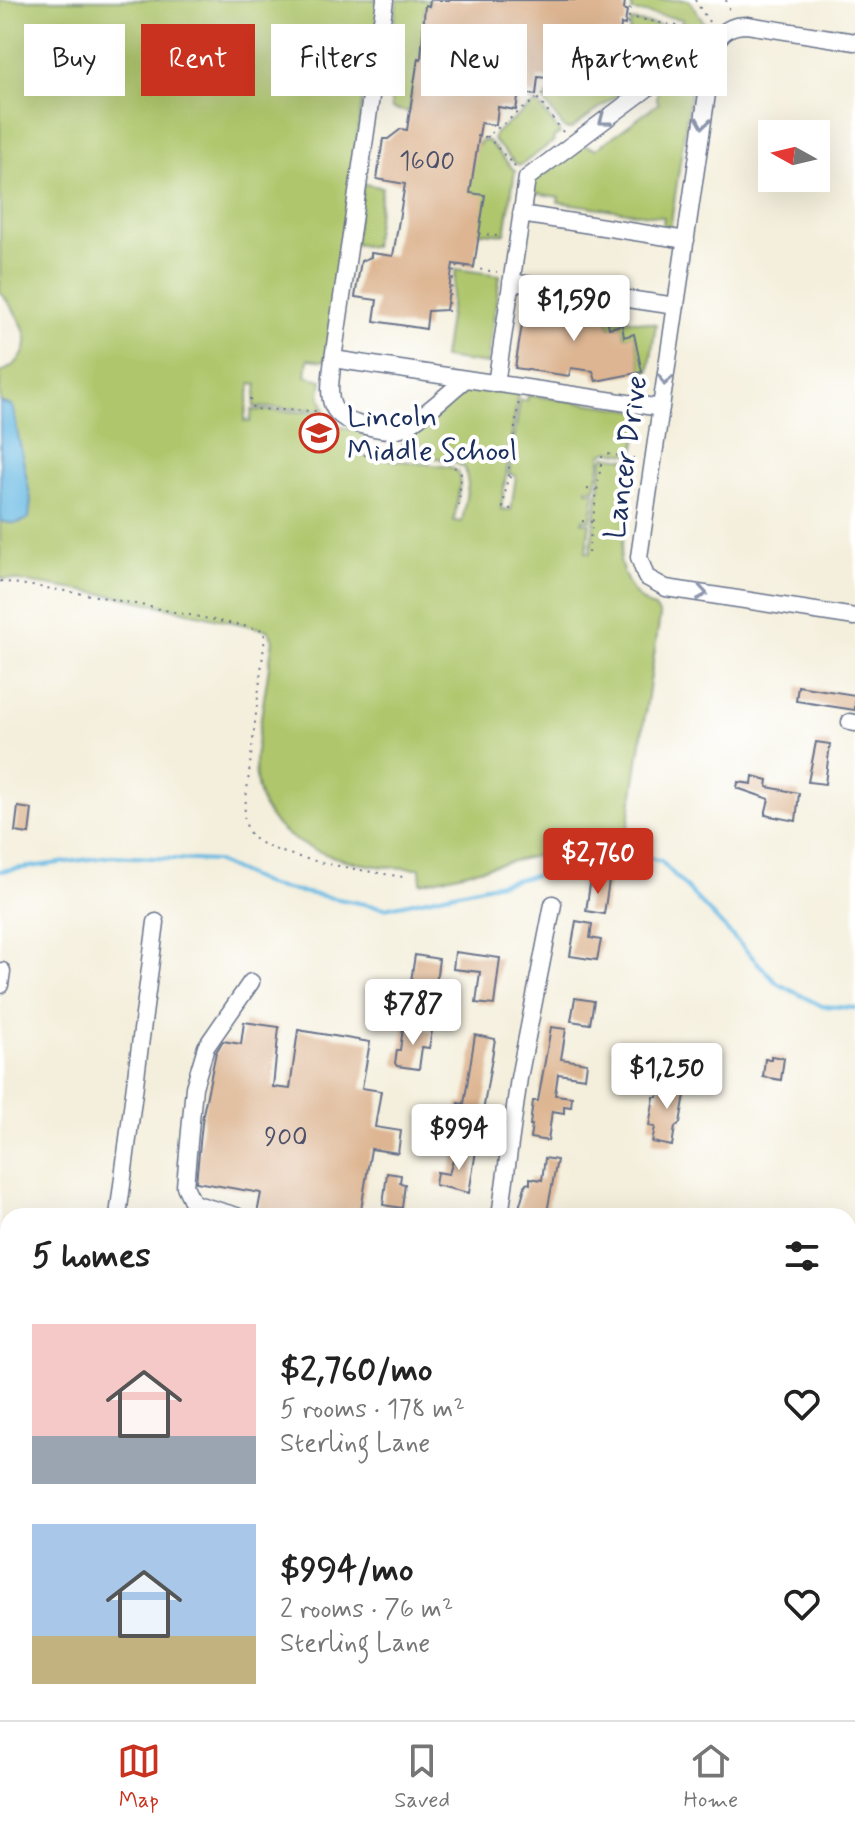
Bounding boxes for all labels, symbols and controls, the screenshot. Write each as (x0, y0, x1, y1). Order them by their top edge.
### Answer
chip: Buy (24, 24, 125, 96)
chip: Rent (141, 24, 255, 96)
chip: Filters (271, 24, 405, 96)
chip: New (421, 24, 527, 96)
chip: Apartment (543, 24, 727, 96)
one-way arrow (598, 111, 613, 125)
one-way arrow (695, 116, 712, 130)
north arrow (758, 120, 830, 192)
map controls (758, 120, 830, 192)
house number: 1600 (399, 145, 455, 179)
pin: $1,590 (509, 275, 639, 343)
text: $1,590 (537, 284, 611, 318)
street label: Lancer Drive (596, 373, 657, 541)
one-way arrow (657, 373, 674, 387)
place label: Lincoln Middle School (347, 398, 517, 471)
school or university icon: Lincoln Middle School (298, 412, 340, 454)
one-way arrow (696, 584, 709, 601)
pin: $2,760 (533, 828, 663, 896)
text: $2,760 (561, 837, 635, 871)
pin: $787 (366, 979, 460, 1047)
text: $787 (383, 988, 443, 1022)
pin: $1,250 (602, 1043, 732, 1111)
text: $1,250 (629, 1052, 705, 1086)
pin: $994 (412, 1104, 506, 1172)
text: $994 (430, 1113, 488, 1147)
house number: 900 (264, 1121, 308, 1155)
text: 5 homes (32, 1234, 150, 1279)
icon: filters (780, 1234, 824, 1278)
text: $2,760/mo (280, 1348, 433, 1393)
icon: home (96, 1356, 192, 1452)
icon: heart (780, 1382, 824, 1426)
text: 5 rooms · 178 m² (280, 1393, 465, 1427)
text: Sterling Lane (280, 1427, 430, 1461)
text: $994/mo (280, 1548, 413, 1593)
icon: home (96, 1556, 192, 1652)
icon: heart (780, 1582, 824, 1626)
text: 2 rooms · 76 m² (280, 1593, 453, 1627)
text: Sterling Lane (280, 1627, 430, 1661)
tab: Map (117, 1739, 161, 1815)
tab: Saved (394, 1739, 450, 1815)
tab: Home (684, 1739, 738, 1815)

